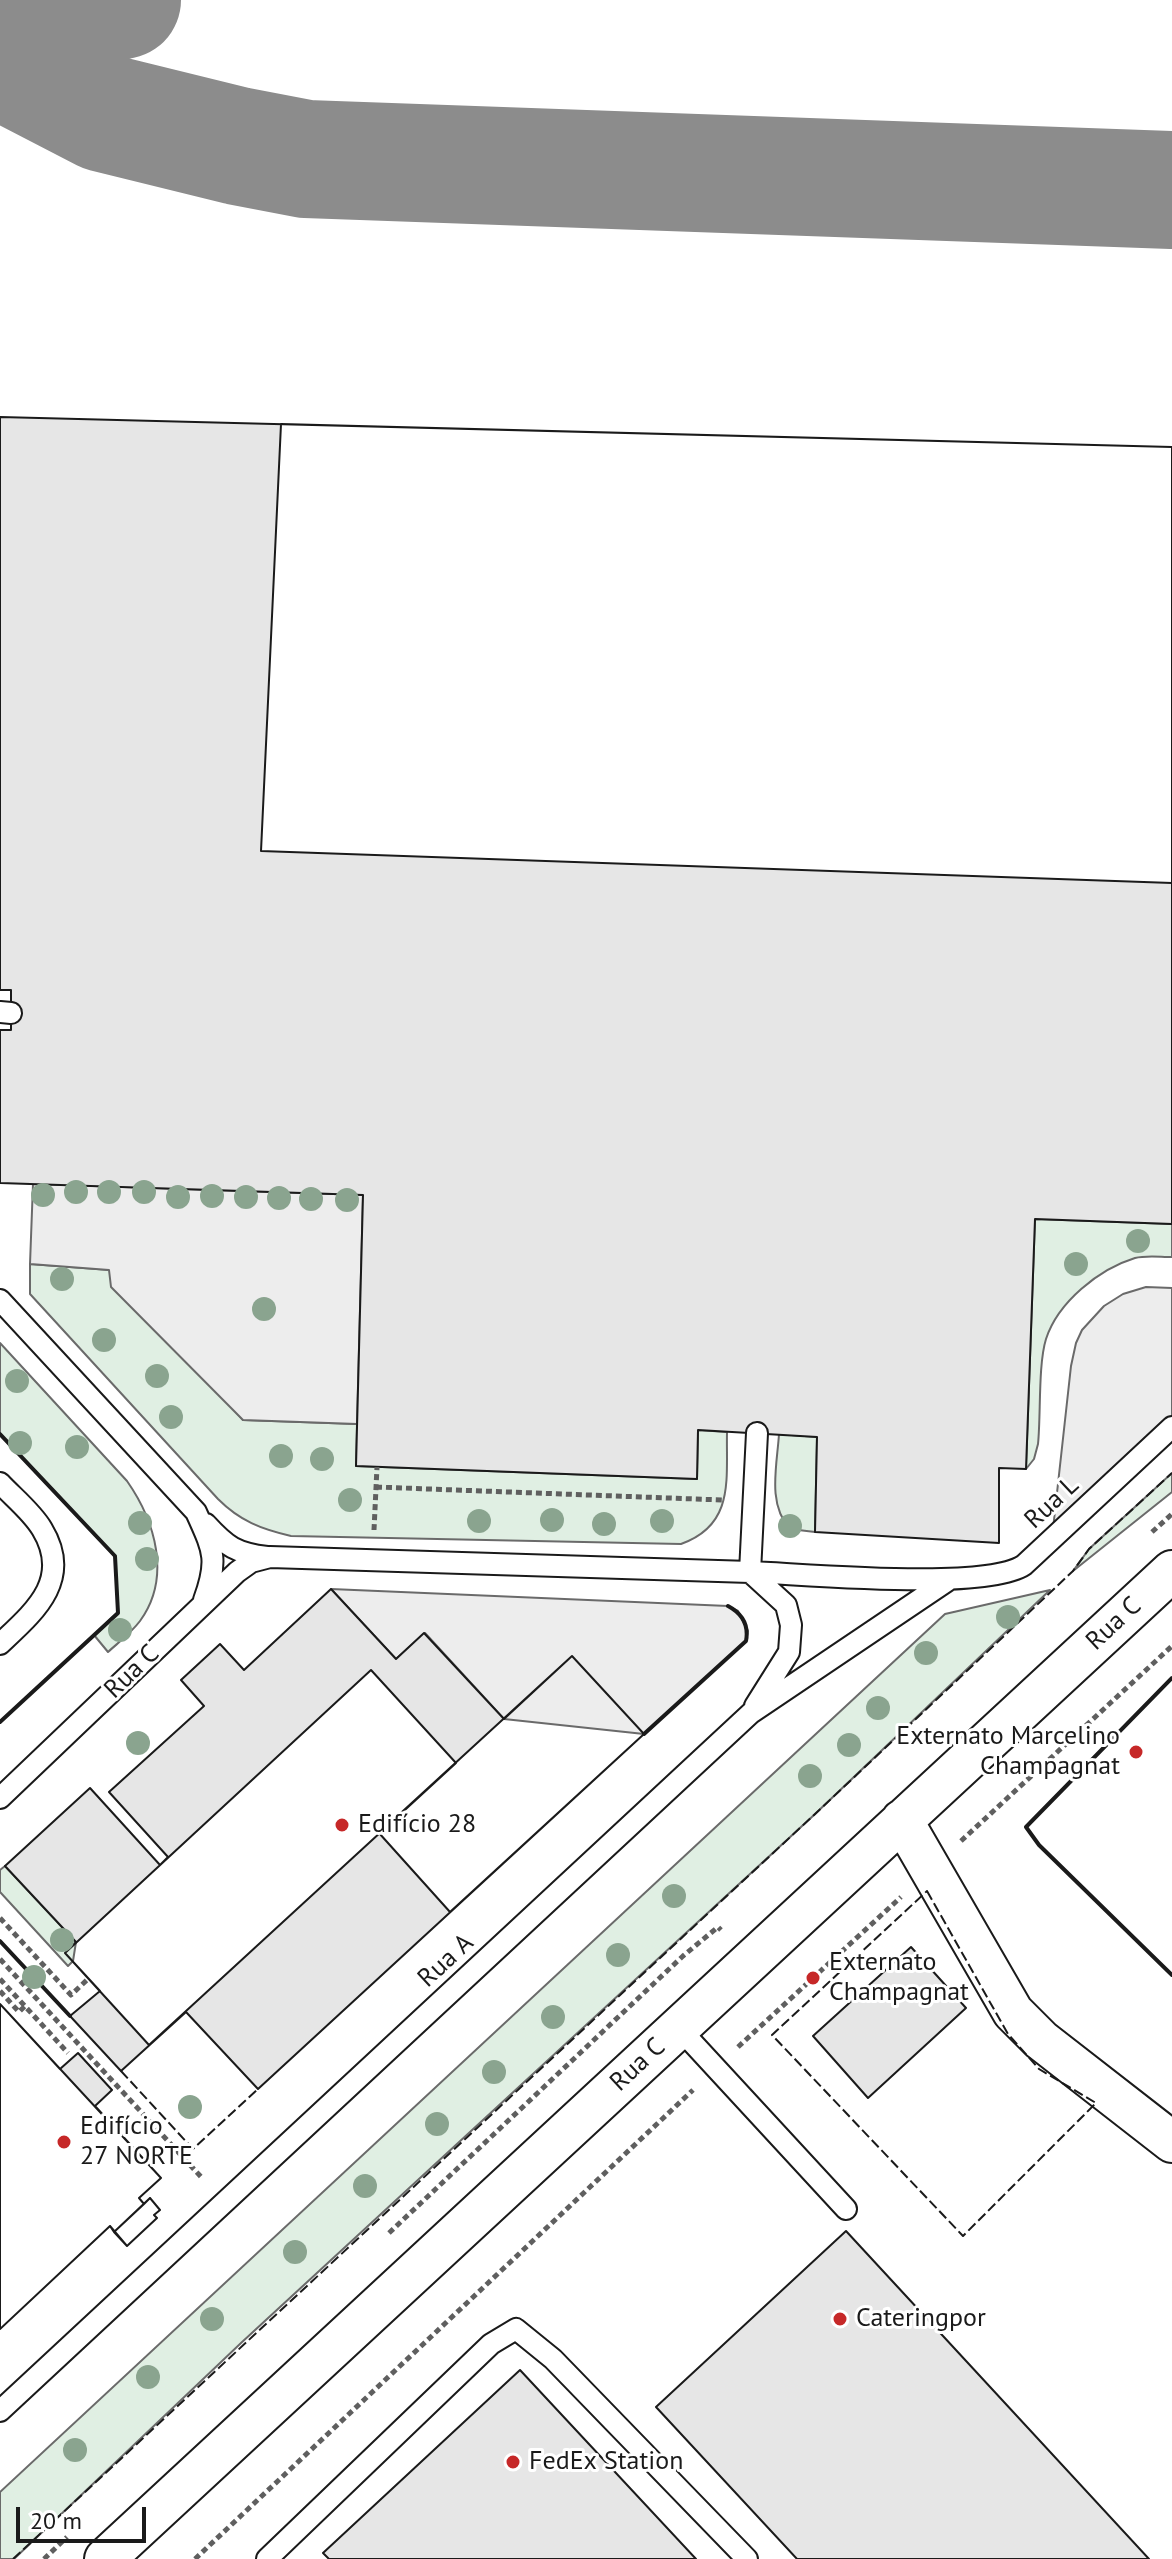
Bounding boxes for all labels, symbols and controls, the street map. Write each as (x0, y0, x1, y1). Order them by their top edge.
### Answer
street label: Rua L (1019, 1470, 1085, 1536)
street label: Rua C (1080, 1591, 1148, 1657)
street label: Rua C (98, 1639, 166, 1705)
place label: Externato Marcelino Champagnat (896, 1721, 1120, 1782)
marker: Externato Marcelino Champagnat (1127, 1743, 1145, 1761)
place label: Edifício 28 (358, 1809, 476, 1841)
marker: Edifício 28 (333, 1816, 351, 1834)
street label: Rua A (412, 1928, 480, 1994)
place label: Externato Champagnat (829, 1947, 969, 2008)
marker: Externato Champagnat (804, 1969, 822, 1987)
street label: Rua C (604, 2032, 672, 2098)
place label: Edifício 27 NORTE (80, 2111, 193, 2172)
marker: Edifício 27 NORTE (55, 2133, 73, 2151)
place label: Cateringpor (856, 2303, 986, 2335)
marker: Cateringpor (831, 2310, 849, 2328)
place label: FedEx Station (529, 2446, 683, 2478)
marker: FedEx Station (504, 2453, 522, 2471)
scale bar (20, 2491, 150, 2541)
text: 20 m (30, 2505, 82, 2536)

